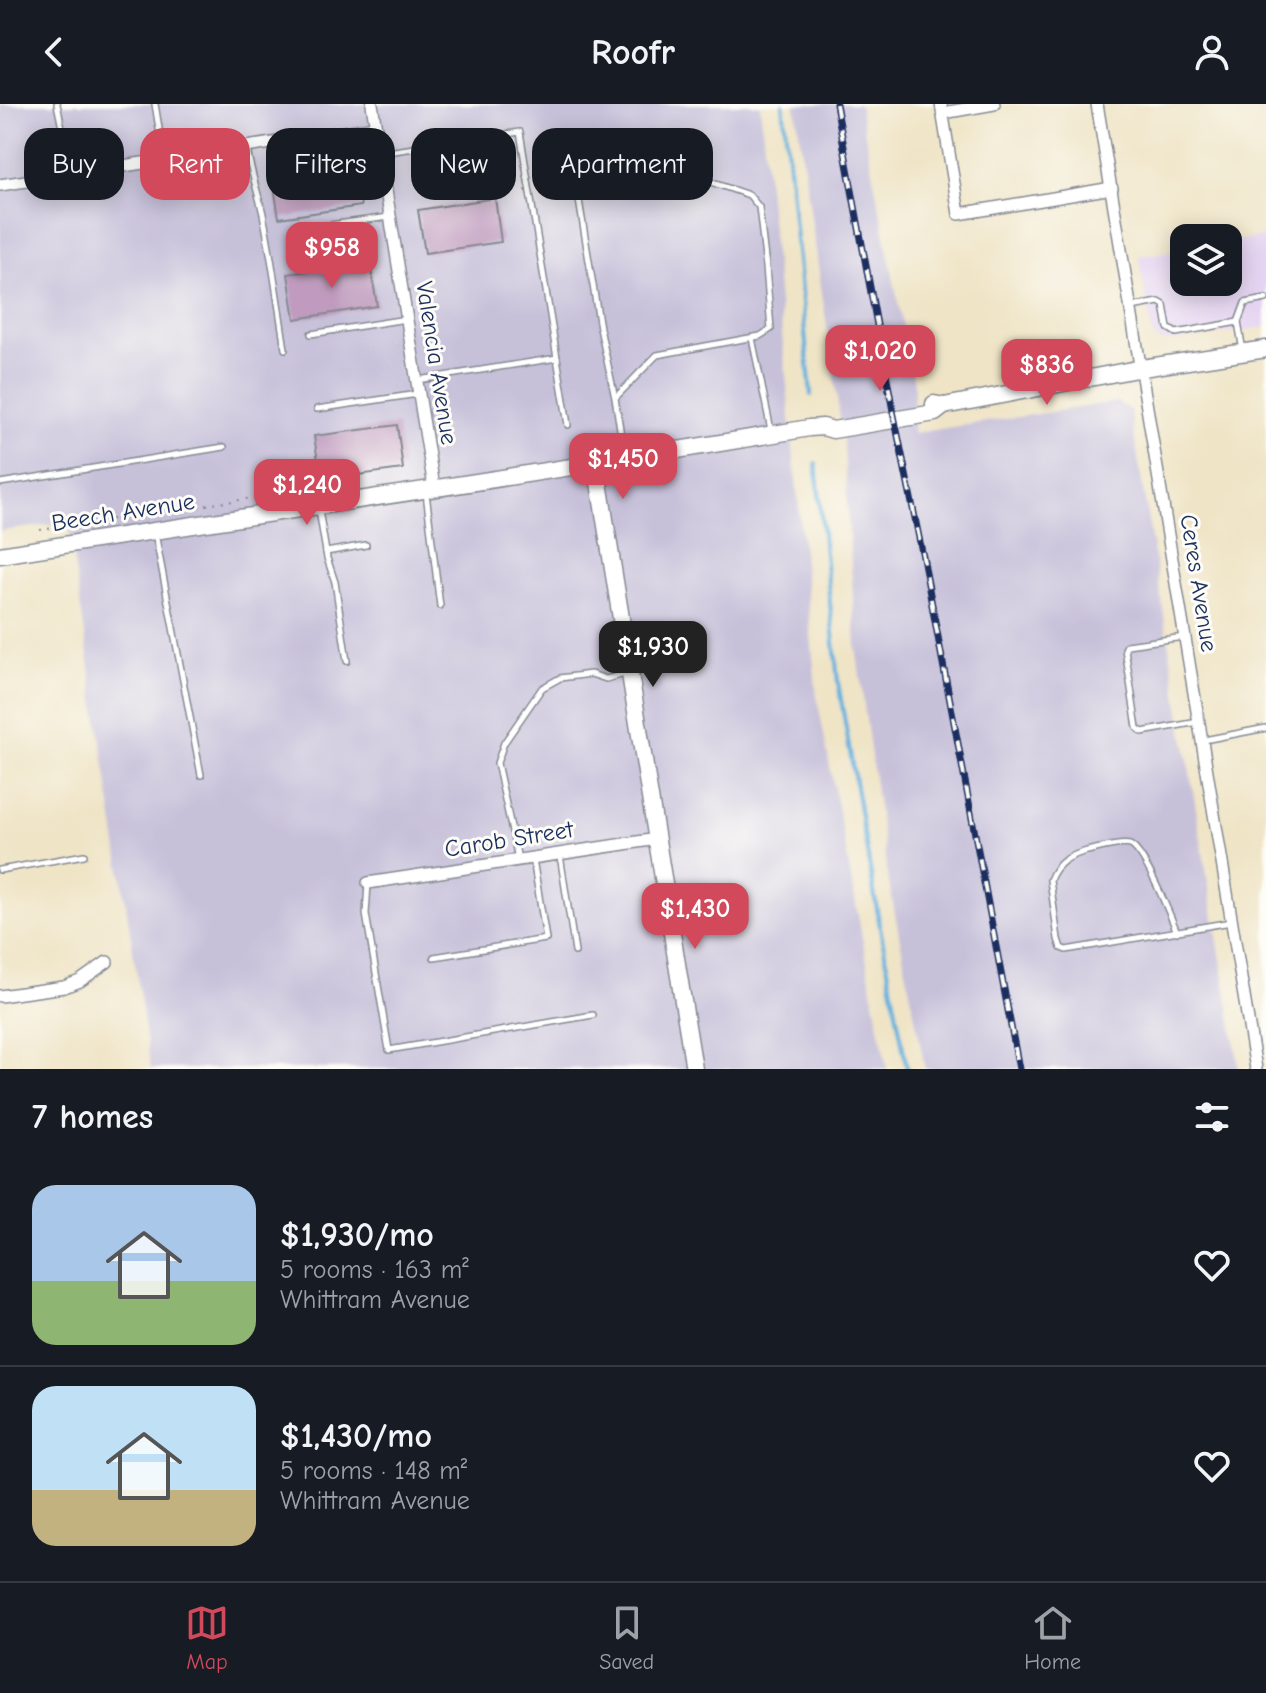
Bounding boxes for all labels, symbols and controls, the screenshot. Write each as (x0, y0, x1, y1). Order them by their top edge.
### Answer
icon: back (32, 30, 76, 74)
icon: person (1190, 30, 1234, 74)
text: Roofr (591, 32, 675, 73)
chip: Buy (24, 128, 124, 200)
chip: Rent (140, 128, 250, 200)
chip: Filters (266, 128, 395, 200)
chip: New (411, 128, 516, 200)
chip: Apartment (532, 128, 713, 200)
pin: $958 (285, 222, 379, 290)
map controls (1170, 224, 1242, 296)
button: layers (1170, 224, 1242, 296)
text: $958 (304, 233, 360, 263)
street label: Valencia Avenue (410, 279, 464, 447)
pin: $1,020 (815, 325, 945, 393)
text: $1,020 (843, 336, 917, 366)
pin: $836 (1000, 339, 1094, 407)
text: $836 (1019, 350, 1075, 380)
pin: $1,450 (558, 433, 688, 501)
text: $1,450 (587, 444, 659, 474)
pin: $1,240 (242, 459, 372, 527)
text: $1,240 (272, 470, 342, 500)
street label: Beech Avenue (49, 487, 197, 537)
street label: Ceres Avenue (1174, 512, 1224, 654)
pin: $1,930 (588, 621, 718, 689)
text: $1,930 (617, 632, 689, 662)
street label: Carob Street (443, 815, 576, 863)
pin: $1,430 (630, 883, 760, 951)
text: $1,430 (660, 894, 730, 924)
icon: filters (1190, 1095, 1234, 1139)
text: 7 homes (32, 1097, 153, 1137)
text: $1,930/mo (280, 1215, 434, 1255)
icon: home (96, 1217, 192, 1313)
icon: heart (1190, 1243, 1234, 1287)
text: 5 rooms · 163 m² (280, 1255, 469, 1285)
text: Whittram Avenue (280, 1285, 470, 1315)
text: $1,430/mo (280, 1416, 432, 1456)
icon: home (96, 1418, 192, 1514)
icon: heart (1190, 1444, 1234, 1488)
text: 5 rooms · 148 m² (280, 1456, 467, 1486)
text: Whittram Avenue (280, 1486, 470, 1516)
tab: Map (185, 1601, 229, 1675)
tab: Saved (599, 1601, 654, 1675)
tab: Home (1024, 1601, 1081, 1675)

